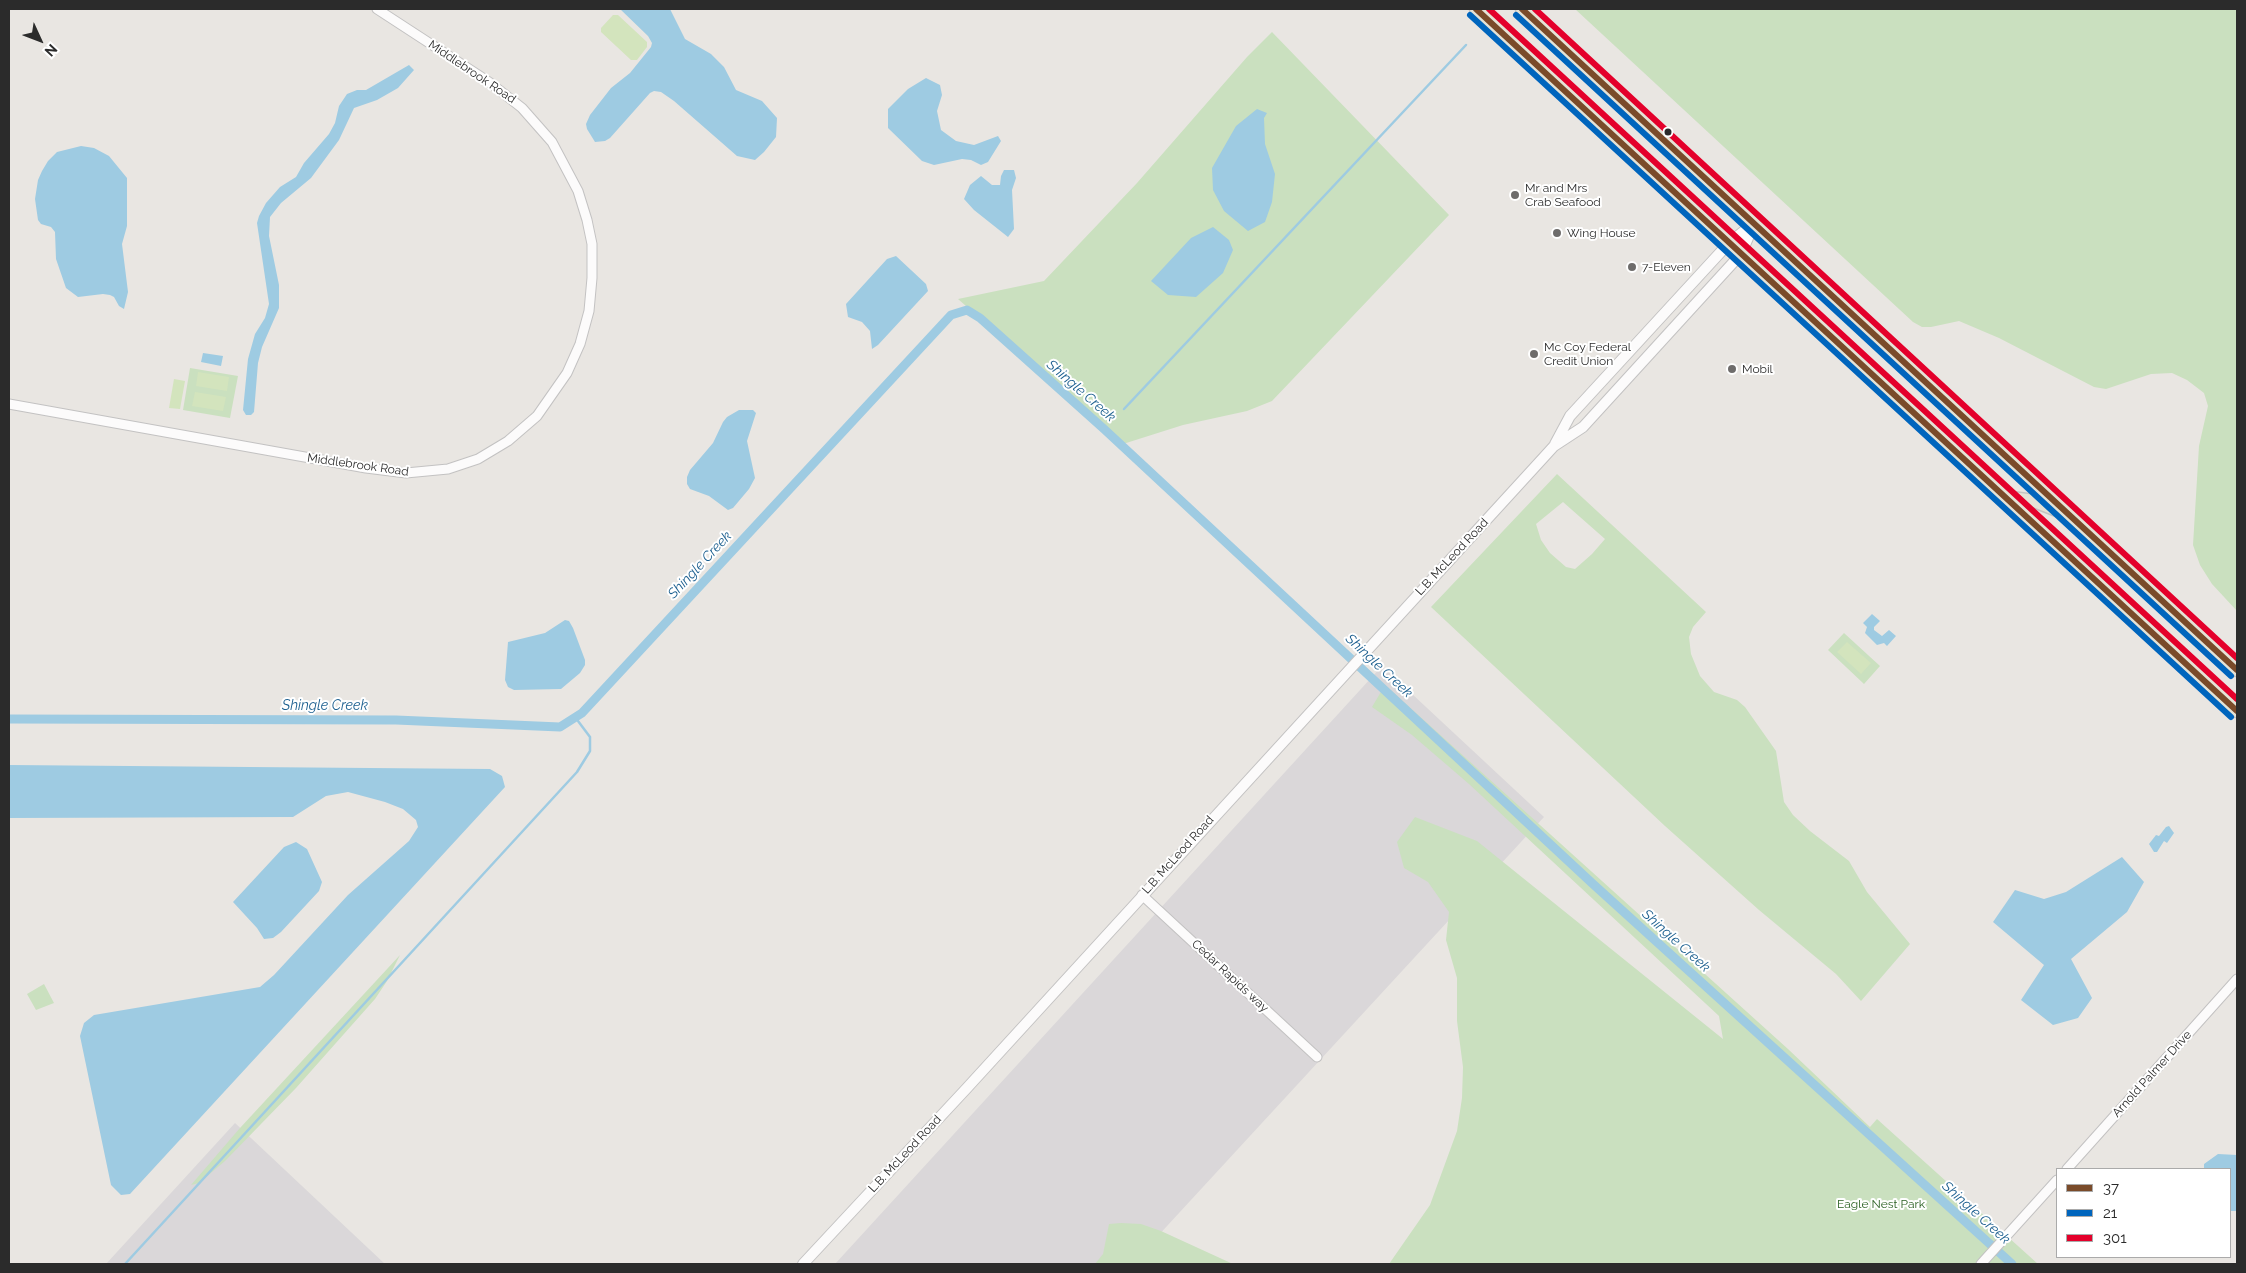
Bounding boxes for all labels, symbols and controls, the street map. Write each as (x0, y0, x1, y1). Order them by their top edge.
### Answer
north arrow (15, 15, 65, 65)
street label: Middlebrook Road (426, 37, 518, 107)
text: N (41, 41, 60, 60)
unlabelled marker (1663, 127, 1673, 137)
place label: Mr and Mrs Crab Seafood (1525, 181, 1601, 209)
marker: Mr and Mrs Crab Seafood (1509, 189, 1521, 201)
place label: Wing House (1567, 226, 1636, 240)
marker: Wing House (1551, 227, 1563, 239)
place label: 7-Eleven (1642, 260, 1691, 274)
marker: 7-Eleven (1626, 261, 1638, 273)
place label: Mc Coy Federal Credit Union (1544, 340, 1631, 368)
marker: Mc Coy Federal Credit Union (1528, 348, 1540, 360)
water label: Shingle Creek (1043, 356, 1119, 426)
place label: Mobil (1742, 362, 1773, 376)
marker: Mobil (1726, 363, 1738, 375)
street label: Middlebrook Road (306, 451, 410, 479)
street label: L.B. McLeod Road (1413, 516, 1491, 598)
water label: Shingle Creek (665, 528, 735, 602)
water label: Shingle Creek (1342, 631, 1416, 701)
water label: Shingle Creek (282, 698, 368, 714)
street label: L.B. McLeod Road (1139, 813, 1217, 897)
water label: Shingle Creek (1638, 906, 1714, 976)
street label: Cedar Rapids way (1189, 937, 1271, 1015)
street label: Arnold Palmer Drive (2109, 1028, 2195, 1120)
street label: L.B. McLeod Road (866, 1113, 944, 1195)
legend (2056, 1168, 2231, 1258)
water label: Shingle Creek (1938, 1178, 2014, 1248)
text: 37 (2103, 1179, 2119, 1197)
park label: Eagle Nest Park (1837, 1197, 1925, 1211)
text: 21 (2103, 1204, 2117, 1222)
text: 301 (2103, 1229, 2127, 1247)

